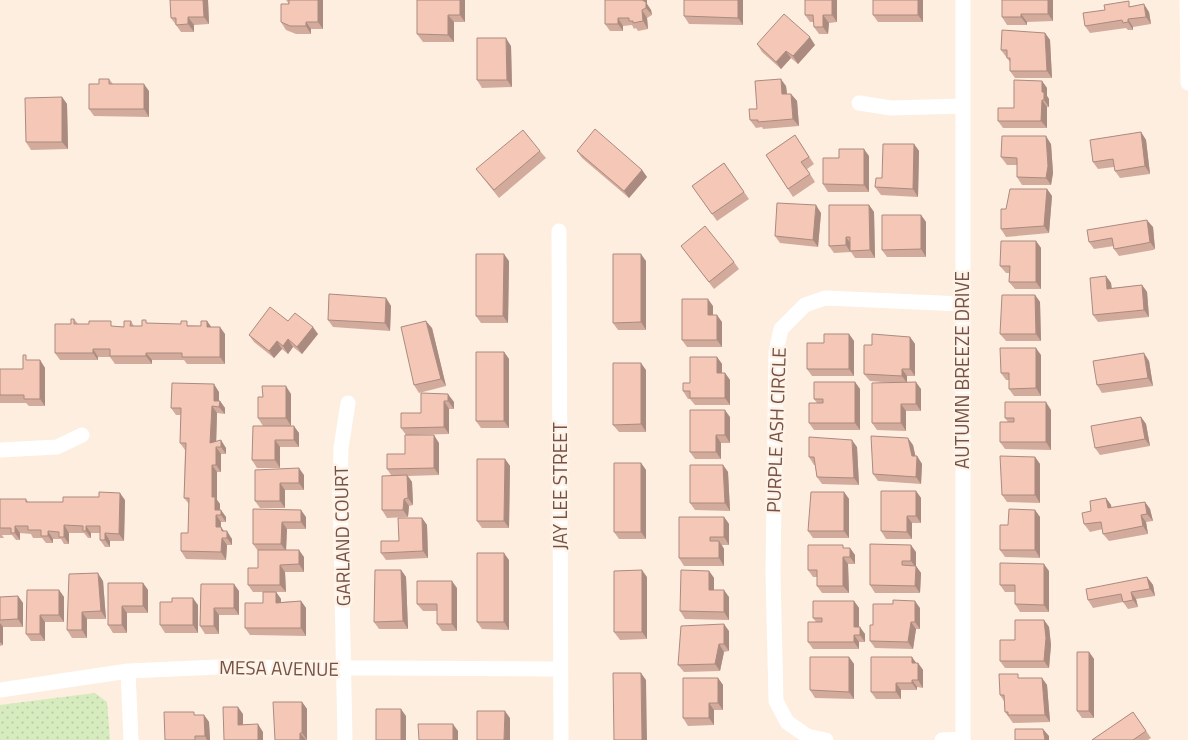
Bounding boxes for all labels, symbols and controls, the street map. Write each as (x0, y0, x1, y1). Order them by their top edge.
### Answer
street label: AUTUMN BREEZE DRIVE (947, 271, 976, 469)
street label: PURPLE ASH CIRCLE (758, 347, 793, 513)
street label: JAY LEE STREET (545, 422, 574, 550)
street label: GARLAND COURT (326, 465, 357, 607)
street label: MESA AVENUE (219, 652, 339, 683)

